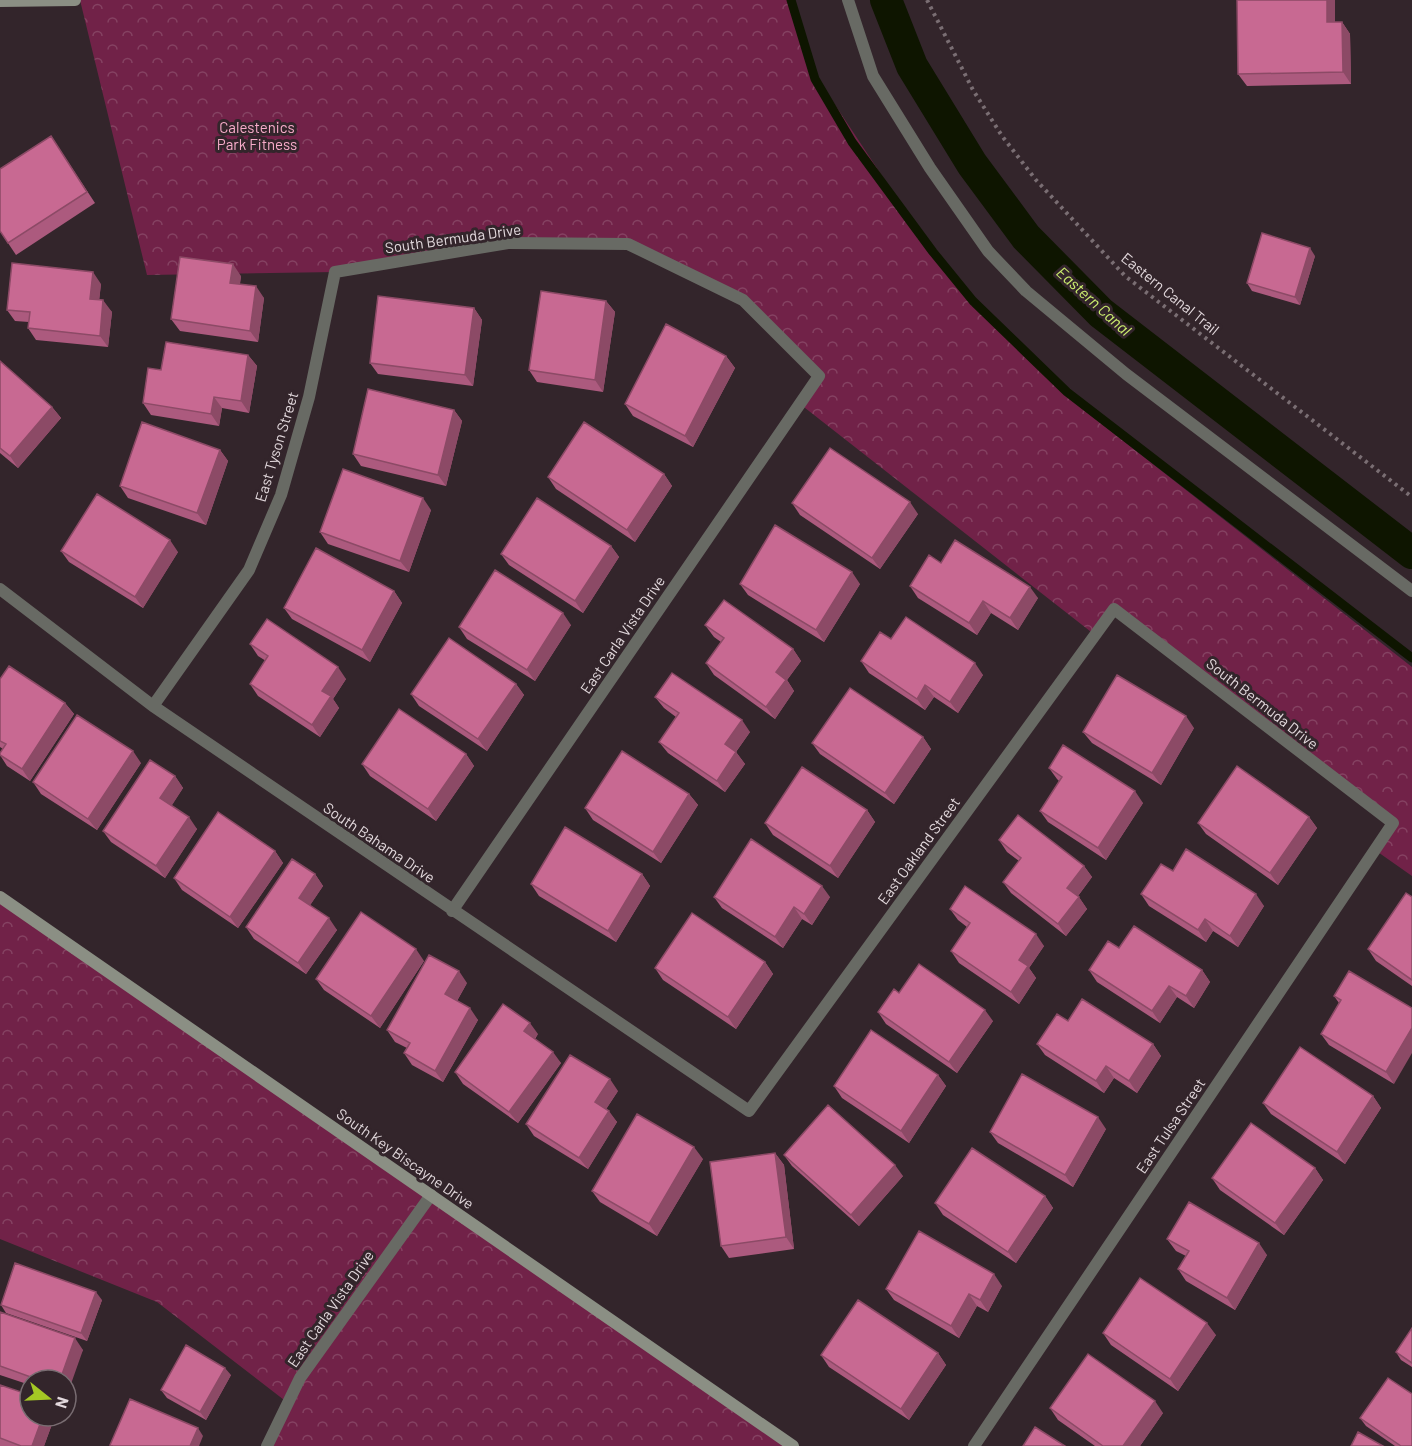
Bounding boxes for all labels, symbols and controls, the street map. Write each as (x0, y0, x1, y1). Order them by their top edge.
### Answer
park label: Calestenics Park Fitness (217, 118, 297, 153)
street label: South Bermuda Drive (384, 220, 522, 256)
street label: Eastern Canal Trail (1118, 248, 1223, 338)
water label: Eastern Canal (1053, 262, 1136, 340)
street label: East Tyson Street (251, 389, 301, 504)
street label: East Carla Vista Drive (576, 572, 668, 697)
street label: South Bermuda Drive (1203, 654, 1322, 753)
street label: East Oakland Street (873, 793, 963, 907)
street label: South Bahama Drive (320, 798, 439, 886)
street label: East Tulsa Street (1132, 1075, 1209, 1176)
street label: South Key Biscayne Drive (334, 1104, 478, 1212)
street label: East Carla Vista Drive (283, 1247, 377, 1370)
north arrow (18, 1368, 78, 1428)
text: N (52, 1395, 73, 1411)

